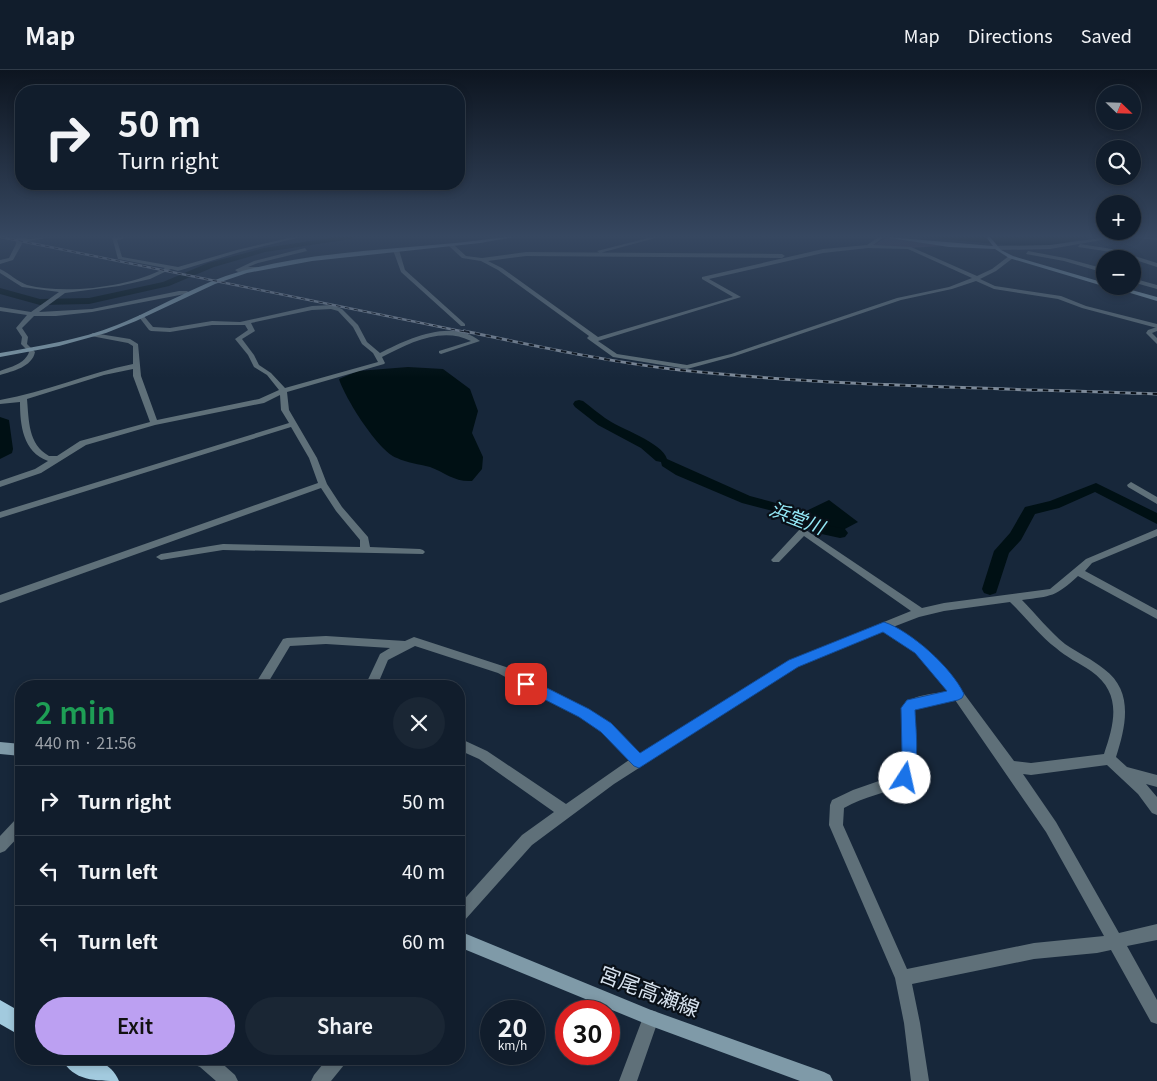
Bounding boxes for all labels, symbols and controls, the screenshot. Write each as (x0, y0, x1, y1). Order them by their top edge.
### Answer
text: Map (25, 17, 75, 52)
text: Map (904, 22, 940, 48)
text: Directions (968, 22, 1053, 48)
text: Saved (1081, 22, 1132, 48)
north arrow (1096, 85, 1141, 130)
map controls (1096, 85, 1141, 295)
text: 50 m (118, 96, 201, 147)
icon: right (35, 105, 100, 170)
button: search (1096, 140, 1141, 185)
text: Turn right (118, 143, 219, 175)
button: + (1096, 195, 1141, 240)
button: − (1096, 250, 1141, 295)
water label: 浜堂川 (766, 494, 831, 540)
pin (505, 663, 547, 705)
icon: arrive (512, 670, 540, 698)
text: 2 min (35, 689, 116, 733)
button: close (393, 697, 445, 749)
text: 440 m · 21:56 (35, 730, 136, 754)
position arrow (878, 751, 930, 803)
icon: right (35, 787, 63, 815)
text: Turn right (78, 787, 171, 814)
text: 50 m (402, 787, 445, 814)
icon: left (35, 857, 63, 885)
text: Turn left (78, 857, 158, 884)
text: 40 m (402, 857, 445, 884)
icon: left (35, 927, 63, 955)
text: Turn left (78, 927, 158, 954)
text: 60 m (402, 927, 445, 954)
street label: 宮尾高瀬線 (595, 957, 704, 1023)
button: Exit (35, 997, 235, 1055)
button: Share (245, 997, 445, 1055)
speed limit sign: 30 (555, 1000, 620, 1065)
text: 20 (498, 1008, 527, 1044)
text: km/h (498, 1036, 527, 1053)

